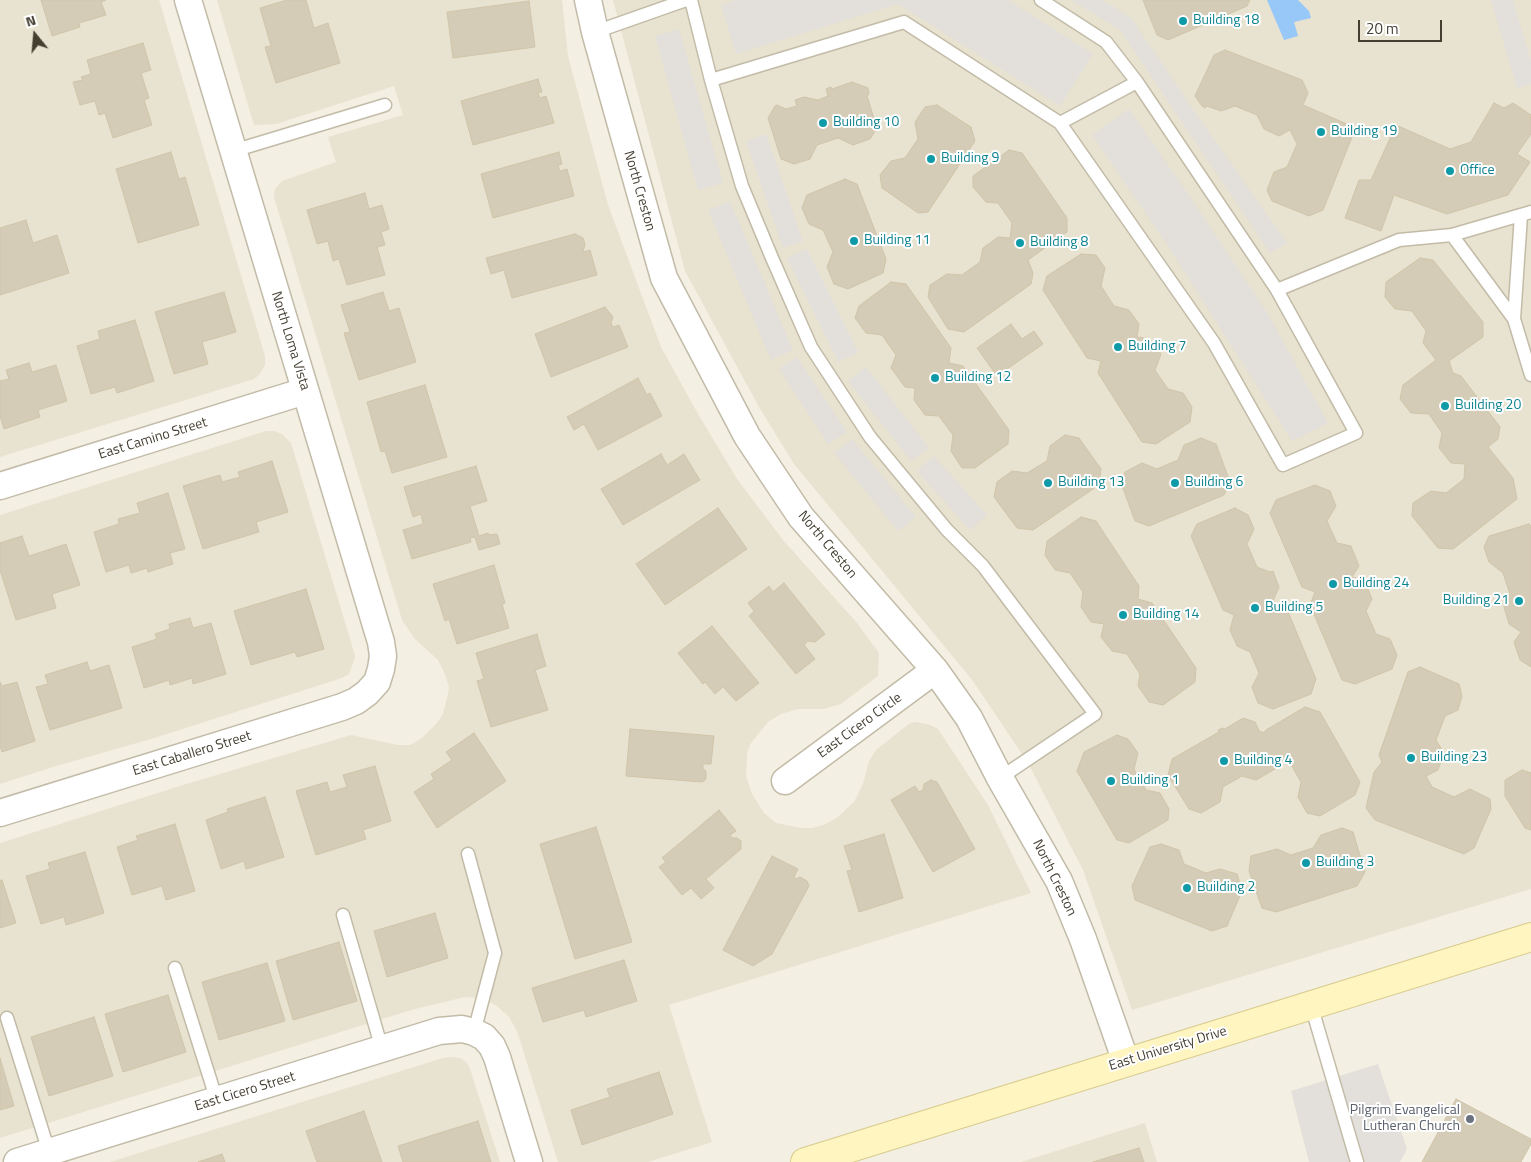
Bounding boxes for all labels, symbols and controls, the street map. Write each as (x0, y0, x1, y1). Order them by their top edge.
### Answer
text: N (23, 9, 38, 32)
north arrow (10, 10, 60, 60)
scale bar (1361, 10, 1445, 42)
place label: Building 18 (1193, 13, 1259, 29)
marker: Building 18 (1177, 15, 1189, 27)
text: 20 m (1366, 17, 1399, 40)
place label: Building 10 (833, 115, 899, 131)
marker: Building 10 (817, 117, 829, 129)
place label: Building 19 (1331, 124, 1397, 140)
marker: Building 19 (1315, 126, 1327, 138)
street label: North Creston (620, 149, 658, 233)
place label: Building 9 (941, 151, 999, 167)
marker: Building 9 (925, 153, 937, 165)
place label: Office (1460, 163, 1495, 179)
marker: Office (1444, 165, 1456, 177)
place label: Building 11 (864, 233, 930, 249)
marker: Building 11 (848, 235, 860, 247)
place label: Building 8 (1030, 235, 1088, 251)
marker: Building 8 (1014, 237, 1026, 249)
street label: North Loma Vista (267, 289, 313, 393)
place label: Building 7 (1128, 339, 1186, 355)
marker: Building 7 (1112, 341, 1124, 353)
place label: Building 12 (945, 370, 1011, 386)
marker: Building 12 (929, 372, 941, 384)
place label: Building 20 (1455, 398, 1521, 414)
marker: Building 20 (1439, 400, 1451, 412)
street label: East Camino Street (97, 414, 209, 464)
place label: Building 13 (1058, 475, 1124, 491)
place label: Building 6 (1185, 475, 1243, 491)
marker: Building 13 (1042, 477, 1054, 489)
marker: Building 6 (1169, 477, 1181, 489)
street label: North Creston (794, 508, 860, 582)
place label: Building 24 (1343, 576, 1409, 592)
marker: Building 24 (1327, 578, 1339, 590)
place label: Building 21 (1443, 593, 1509, 609)
marker: Building 21 (1513, 595, 1525, 607)
place label: Building 5 (1265, 600, 1323, 616)
marker: Building 5 (1249, 602, 1261, 614)
place label: Building 14 (1133, 607, 1199, 623)
marker: Building 14 (1117, 609, 1129, 621)
street label: East Cicero Circle (815, 690, 905, 762)
street label: East Caballero Street (131, 728, 253, 780)
place label: Building 23 (1421, 750, 1487, 766)
marker: Building 23 (1405, 752, 1417, 764)
place label: Building 4 (1234, 753, 1292, 769)
marker: Building 4 (1218, 755, 1230, 767)
place label: Building 1 (1121, 773, 1179, 789)
marker: Building 1 (1105, 775, 1117, 787)
street label: North Creston (1028, 837, 1080, 919)
place label: Building 3 (1316, 855, 1374, 871)
marker: Building 3 (1300, 857, 1312, 869)
place label: Building 2 (1197, 880, 1255, 896)
marker: Building 2 (1181, 882, 1193, 894)
street label: East University Drive (1107, 1023, 1229, 1075)
street label: East Cicero Street (193, 1069, 297, 1115)
place label: Pilgrim Evangelical Lutheran Church (1350, 1103, 1460, 1136)
marker: Pilgrim Evangelical Lutheran Church (1464, 1113, 1476, 1125)

